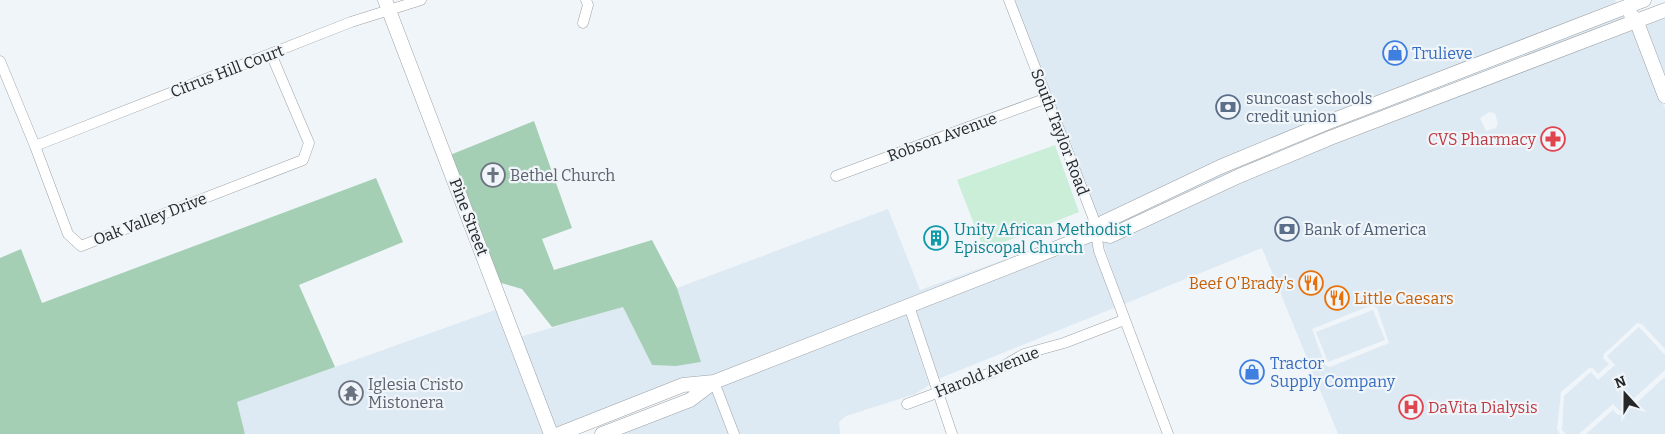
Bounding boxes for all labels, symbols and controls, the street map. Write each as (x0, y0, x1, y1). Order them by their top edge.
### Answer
shop icon: Trulieve (1382, 40, 1408, 66)
street label: Citrus Hill Court (168, 41, 287, 101)
place label: Trulieve (1412, 44, 1473, 63)
street label: South Taylor Road (1027, 66, 1093, 198)
place label: suncoast schools credit union (1246, 89, 1372, 126)
bank icon: suncoast schools credit union (1215, 94, 1241, 120)
street label: Robson Avenue (885, 108, 999, 166)
pharmacy icon: CVS Pharmacy (1540, 126, 1566, 152)
place label: CVS Pharmacy (1428, 130, 1537, 149)
church icon: Bethel Church (480, 162, 506, 188)
place label: Bethel Church (510, 166, 615, 185)
street label: Pine Street (446, 176, 493, 259)
street label: Oak Valley Drive (91, 189, 209, 249)
bank icon: Bank of America (1274, 216, 1300, 242)
place label: Unity African Methodist Episcopal Church (954, 220, 1132, 257)
place label: Bank of America (1304, 220, 1427, 239)
building icon: Unity African Methodist Episcopal Church (923, 225, 949, 251)
restaurant icon: Beef O'Brady's (1298, 270, 1324, 296)
place label: Beef O'Brady's (1189, 274, 1294, 293)
restaurant icon: Little Caesars (1324, 285, 1350, 311)
place label: Little Caesars (1354, 289, 1454, 308)
street label: Harold Avenue (932, 342, 1042, 402)
place label: Tractor Supply Company (1270, 354, 1396, 391)
shop icon: Tractor Supply Company (1239, 359, 1265, 385)
north arrow (1600, 369, 1650, 419)
text: N (1612, 372, 1629, 392)
place label: Iglesia Cristo Mistonera (368, 375, 464, 412)
temple icon: Iglesia Cristo Mistonera (338, 380, 364, 406)
hospital icon: DaVita Dialysis (1398, 394, 1424, 420)
place label: DaVita Dialysis (1428, 398, 1538, 417)

